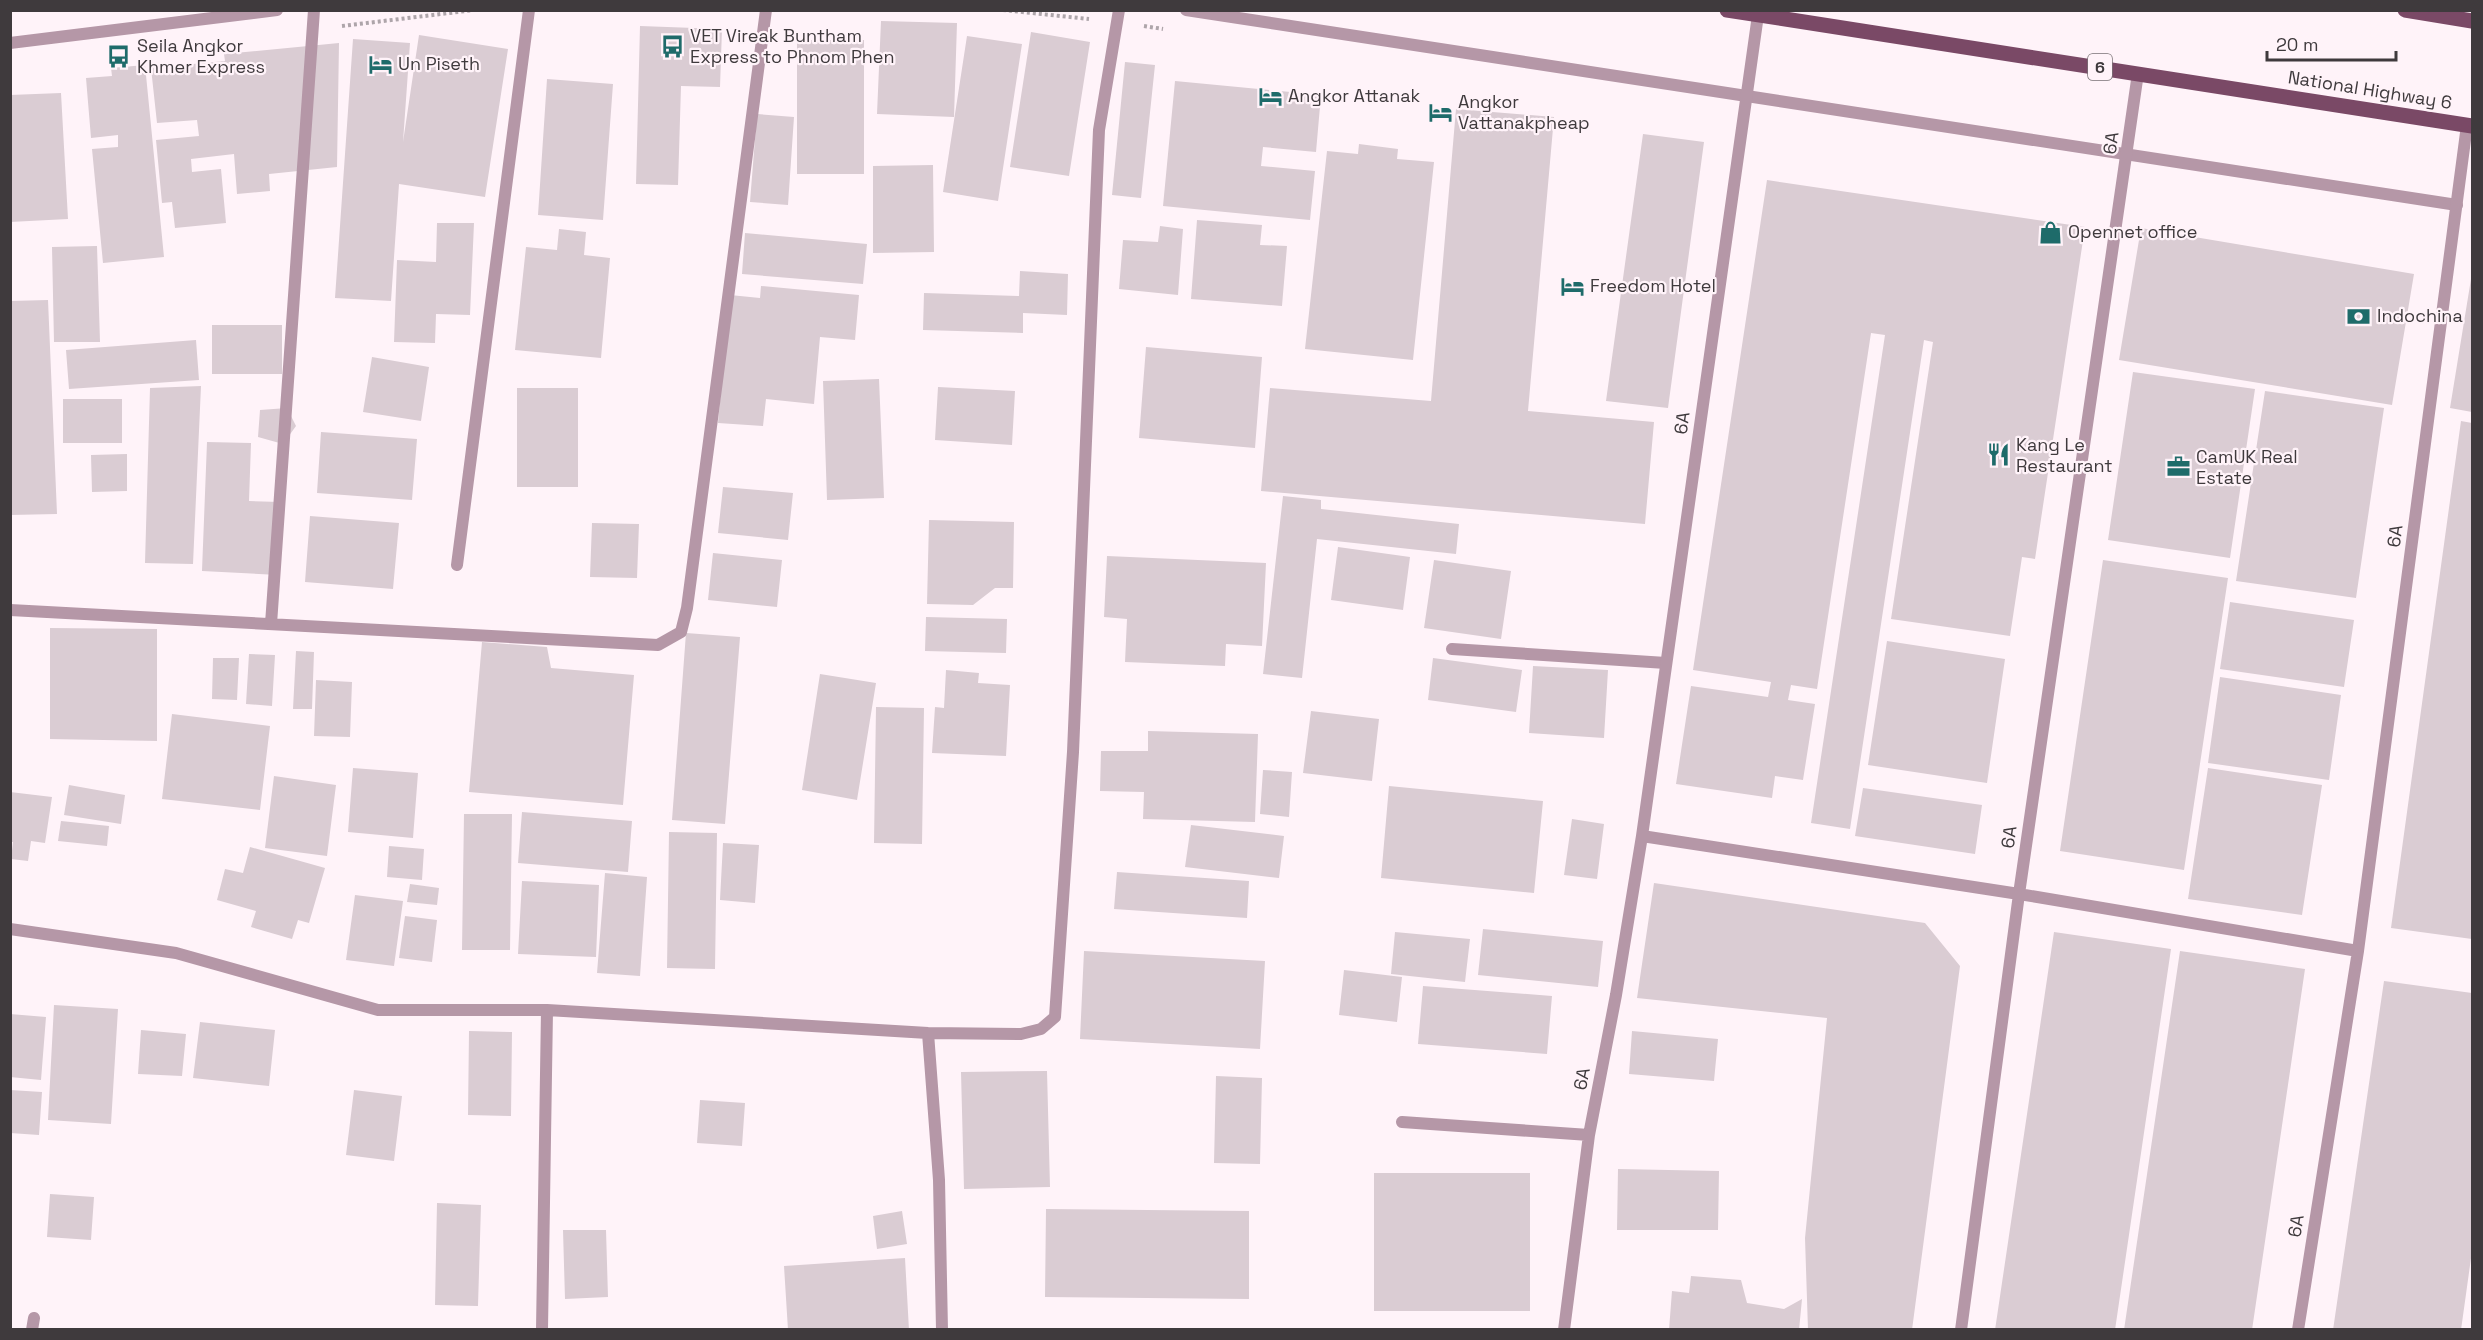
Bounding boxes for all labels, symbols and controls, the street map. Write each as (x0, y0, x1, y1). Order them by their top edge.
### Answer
place label: VET Vireak Buntham Express to Phnom Phen (690, 24, 894, 68)
scale bar (2267, 24, 2396, 62)
bus stop icon: VET Vireak Buntham Express to Phnom Phen (659, 33, 685, 59)
text: 20 m (2276, 33, 2319, 56)
place label: Seila Angkor Khmer Express (137, 34, 265, 78)
bus stop icon: Seila Angkor Khmer Express (106, 43, 132, 69)
hotel icon: Un Piseth (367, 51, 393, 77)
place label: Un Piseth (398, 52, 480, 75)
road number: 6 (2088, 54, 2112, 80)
street label: National Highway 6 (2286, 65, 2454, 114)
hotel icon: Angkor Attanak (1257, 83, 1283, 109)
place label: Angkor Attanak (1288, 84, 1421, 107)
place label: Angkor Vattanakpheap (1458, 90, 1590, 134)
hotel icon: Angkor Vattanakpheap (1427, 99, 1453, 125)
street label: 6A (2098, 130, 2123, 156)
shop icon: Opennet office (2037, 219, 2063, 245)
place label: Opennet office (2068, 220, 2197, 243)
hotel icon: Freedom Hotel (1559, 273, 1585, 299)
place label: Freedom Hotel (1590, 274, 1716, 297)
bank icon: Indochina (2346, 303, 2372, 329)
place label: Indochina (2377, 304, 2463, 327)
street label: 6A (1669, 410, 1694, 436)
place label: Kang Le Restaurant (2016, 433, 2113, 477)
restaurant icon: Kang Le Restaurant (1985, 442, 2011, 468)
place label: CamUK Real Estate (2196, 445, 2298, 489)
office icon: CamUK Real Estate (2165, 454, 2191, 480)
street label: 6A (2382, 523, 2407, 549)
street label: 6A (1996, 824, 2021, 850)
street label: 6A (1568, 1066, 1595, 1092)
street label: 6A (2282, 1213, 2309, 1239)

